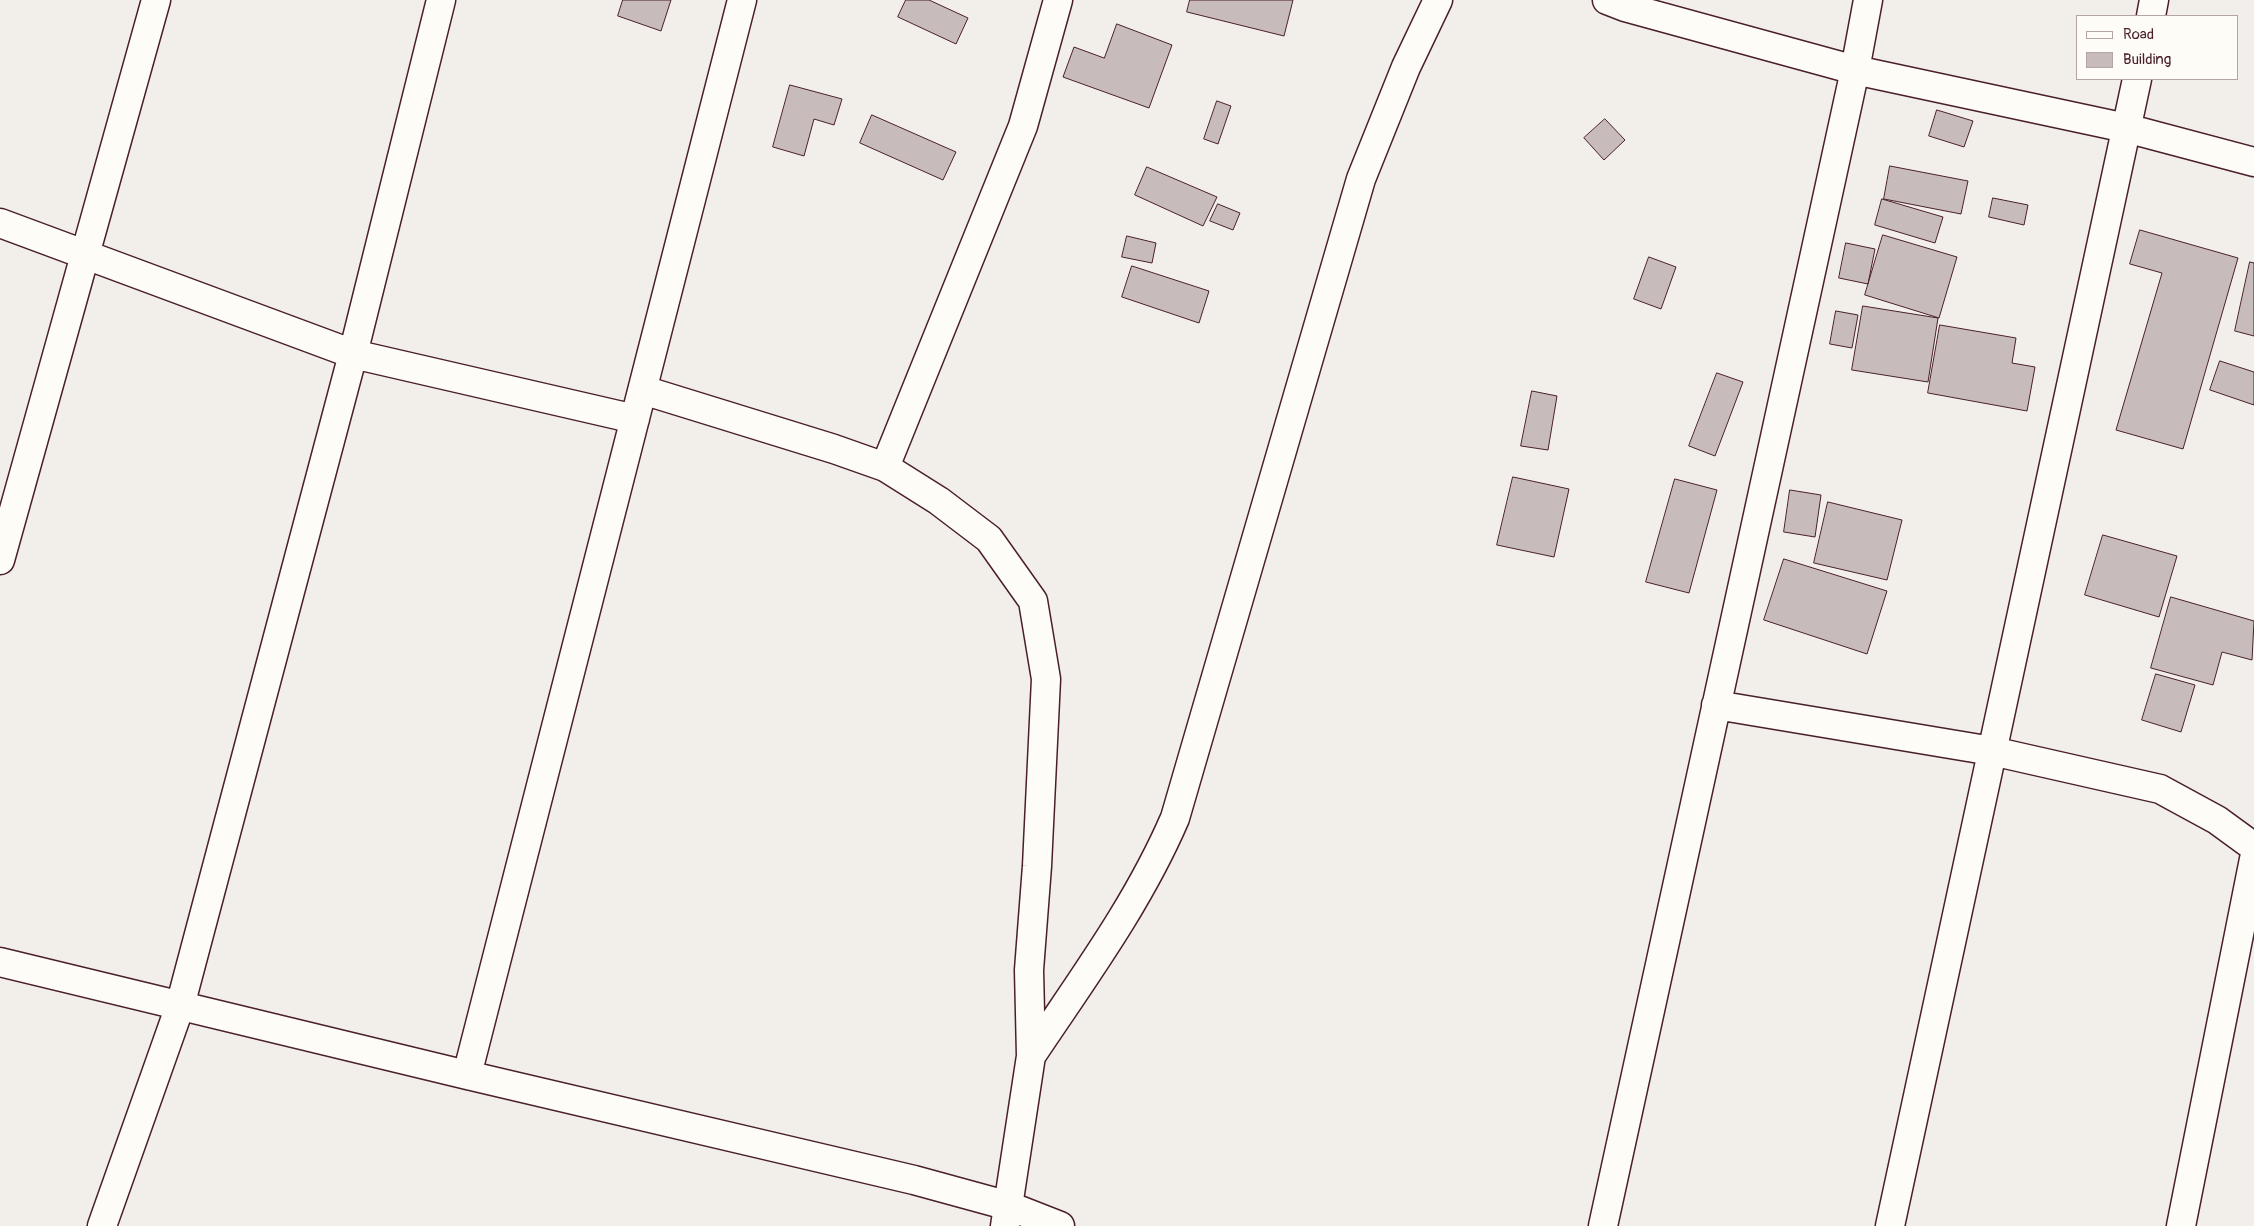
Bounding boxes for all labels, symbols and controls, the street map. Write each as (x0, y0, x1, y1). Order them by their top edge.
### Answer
legend (2076, 15, 2239, 80)
text: Road (2123, 25, 2154, 44)
text: Building (2123, 50, 2171, 69)

